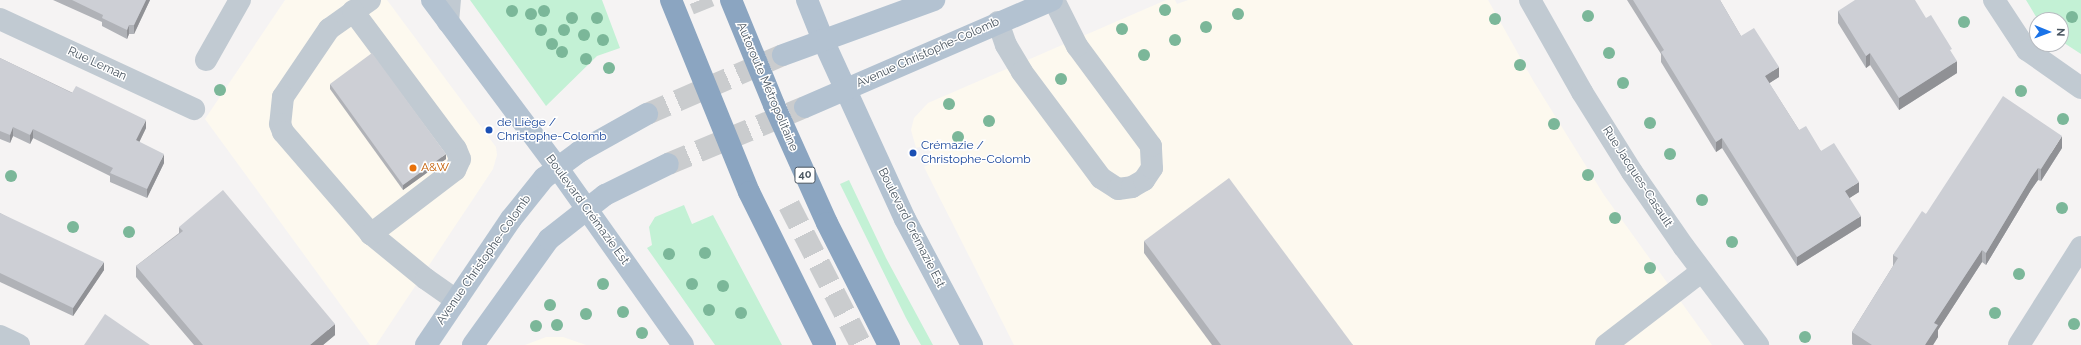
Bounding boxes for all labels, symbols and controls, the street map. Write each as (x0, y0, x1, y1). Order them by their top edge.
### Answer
north arrow (2029, 12, 2069, 52)
street label: Avenue Christophe-Colomb (854, 15, 1002, 91)
street label: Autoroute Métropolitaine (733, 20, 801, 154)
text: N (2054, 28, 2067, 37)
street label: Rue Leman (65, 44, 129, 84)
place label: de Liège / Christophe-Colomb (497, 116, 607, 144)
street label: Rue Jacques-Casault (1599, 124, 1675, 230)
marker: de Liège / Christophe-Colomb (484, 125, 494, 135)
place label: Crémazie / Christophe-Colomb (921, 139, 1031, 167)
marker: Crémazie / Christophe-Colomb (908, 148, 918, 158)
street label: Boulevard Crémazie Est (542, 152, 632, 268)
place label: A&W (421, 161, 449, 175)
marker: A&W (408, 163, 418, 173)
road number: 40 (794, 166, 816, 184)
street label: Boulevard Crémazie Est (875, 166, 947, 290)
street label: Avenue Christophe-Colomb (434, 192, 534, 328)

